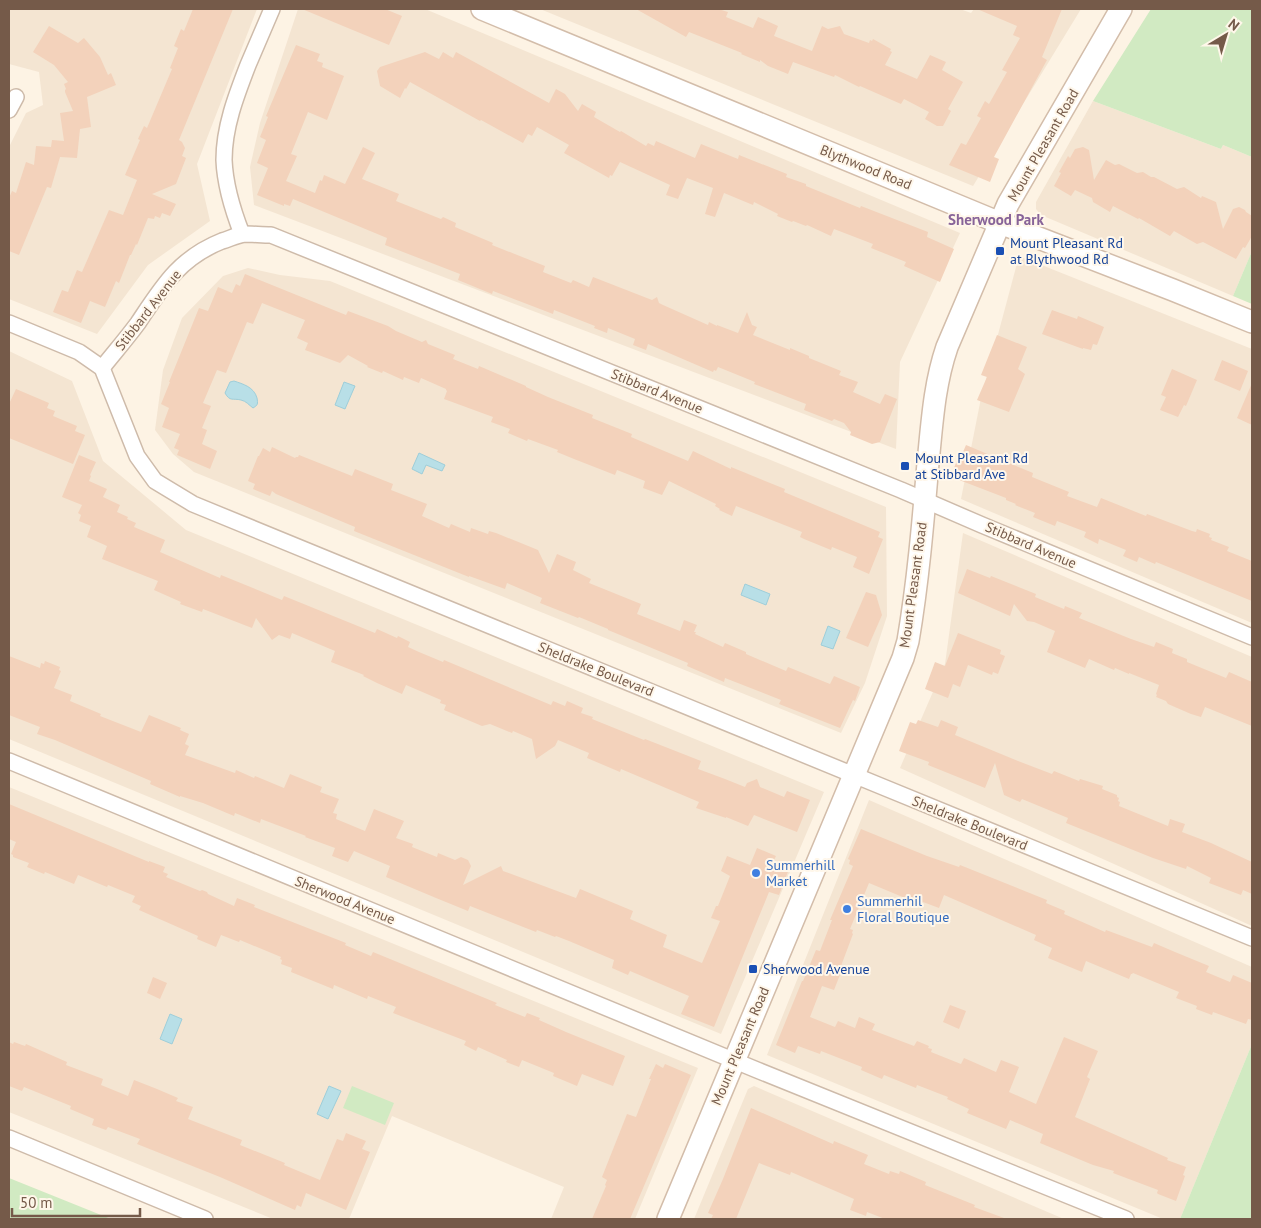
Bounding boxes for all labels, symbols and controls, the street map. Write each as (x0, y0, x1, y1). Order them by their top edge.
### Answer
north arrow (1201, 10, 1251, 60)
text: N (1225, 15, 1243, 35)
street label: Mount Pleasant Road (1003, 86, 1083, 204)
street label: Blythwood Road (818, 140, 914, 194)
district label: Sherwood Park (948, 210, 1045, 229)
place label: Mount Pleasant Rd at Blythwood Rd (1010, 234, 1123, 268)
marker: Mount Pleasant Rd at Blythwood Rd (994, 245, 1006, 257)
street label: Stibbard Avenue (111, 266, 185, 354)
street label: Stibbard Avenue (609, 364, 705, 418)
place label: Mount Pleasant Rd at Stibbard Ave (915, 449, 1028, 483)
marker: Mount Pleasant Rd at Stibbard Ave (899, 460, 911, 472)
street label: Stibbard Avenue (983, 518, 1079, 572)
street label: Mount Pleasant Road (895, 521, 931, 649)
street label: Sheldrake Boulevard (536, 638, 656, 700)
street label: Sheldrake Boulevard (910, 792, 1030, 854)
place label: Summerhill Market (766, 856, 835, 890)
marker: Summerhill Market (750, 867, 762, 879)
street label: Sherwood Avenue (292, 872, 398, 928)
place label: Summerhil Floral Boutique (857, 892, 949, 926)
marker: Summerhil Floral Boutique (841, 903, 853, 915)
place label: Sherwood Avenue (763, 960, 870, 978)
marker: Sherwood Avenue (747, 963, 759, 975)
street label: Mount Pleasant Road (707, 984, 773, 1108)
scale bar (12, 1186, 140, 1218)
text: 50 m (20, 1193, 53, 1212)

